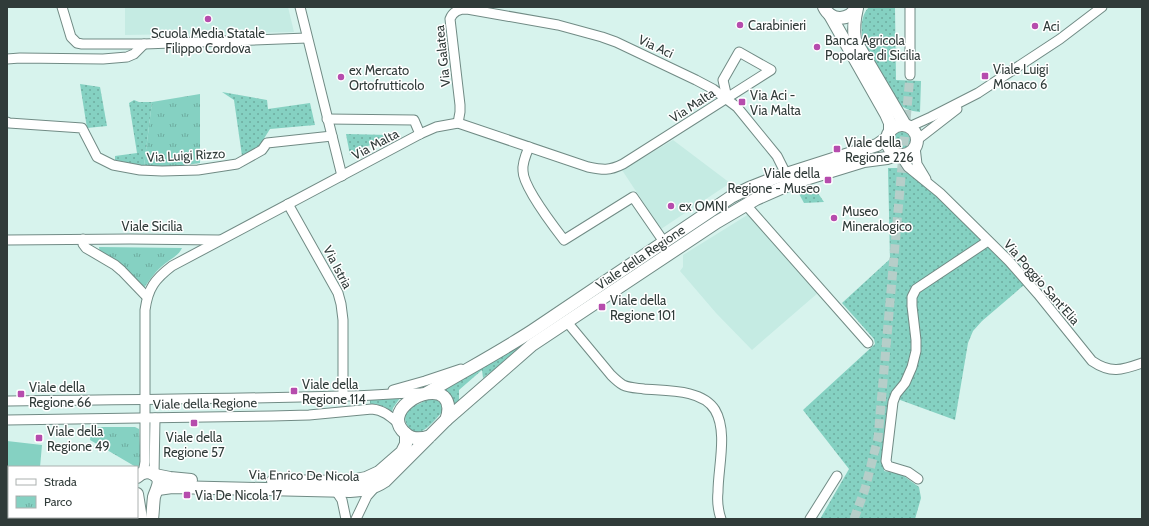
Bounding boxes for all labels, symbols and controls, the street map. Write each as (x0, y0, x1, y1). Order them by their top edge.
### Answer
marker: Scuola Media Statale Filippo Cordova (203, 14, 213, 24)
place label: Carabinieri (748, 17, 806, 33)
place label: Aci (1043, 18, 1060, 34)
marker: Carabinieri (735, 20, 745, 30)
marker: Aci (1030, 21, 1040, 31)
street label: Via Galatea (431, 24, 453, 88)
place label: Scuola Media Statale Filippo Cordova (151, 25, 265, 56)
street label: Via Aci (636, 31, 676, 61)
place label: Banca Agricola Popolare di Sicilia (825, 32, 921, 63)
marker: Banca Agricola Popolare di Sicilia (812, 42, 822, 52)
place label: Viale Luigi Monaco 6 (993, 61, 1049, 92)
place label: ex Mercato Ortofrutticolo (349, 62, 424, 93)
marker: Viale Luigi Monaco 6 (980, 71, 990, 81)
marker: ex Mercato Ortofrutticolo (336, 72, 346, 82)
street label: Via Malta (666, 84, 718, 126)
place label: Via Aci - Via Malta (750, 87, 802, 118)
marker: Via Aci - Via Malta (737, 97, 747, 107)
street label: Via Malta (349, 125, 402, 163)
place label: Viale della Regione 226 (845, 134, 914, 165)
marker: Viale della Regione 226 (832, 144, 842, 154)
street label: Via Luigi Rizzo (146, 145, 226, 165)
place label: Viale della Regione - Museo (727, 165, 821, 196)
marker: Viale della Regione - Museo (823, 175, 833, 185)
place label: ex OMNI (679, 198, 728, 214)
marker: ex OMNI (666, 201, 676, 211)
place label: Museo Mineralogico (842, 203, 912, 234)
marker: Museo Mineralogico (829, 213, 839, 223)
street label: Viale Sicilia (121, 218, 183, 234)
street label: Viale della Regione (592, 221, 688, 293)
street label: Via Poggio Sant'Elia (1001, 236, 1084, 328)
street label: Via Istria (320, 243, 356, 292)
place label: Viale della Regione 101 (610, 292, 675, 323)
marker: Viale della Regione 101 (597, 302, 607, 312)
place label: Viale della Regione 114 (302, 376, 366, 407)
place label: Viale della Regione 66 (29, 379, 92, 410)
marker: Viale della Regione 114 (289, 386, 299, 396)
marker: Viale della Regione 66 (16, 389, 26, 399)
street label: Viale della Regione (153, 394, 257, 412)
marker: Viale della Regione 57 (189, 418, 199, 428)
place label: Viale della Regione 49 (47, 423, 110, 454)
place label: Viale della Regione 57 (163, 429, 225, 460)
marker: Viale della Regione 49 (34, 433, 44, 443)
legend (8, 466, 138, 518)
street label: Via Enrico De Nicola (249, 466, 360, 484)
text: Strada (44, 474, 77, 489)
place label: Via De Nicola 17 (195, 487, 283, 503)
marker: Via De Nicola 17 (182, 490, 192, 500)
text: Parco (44, 494, 72, 509)

